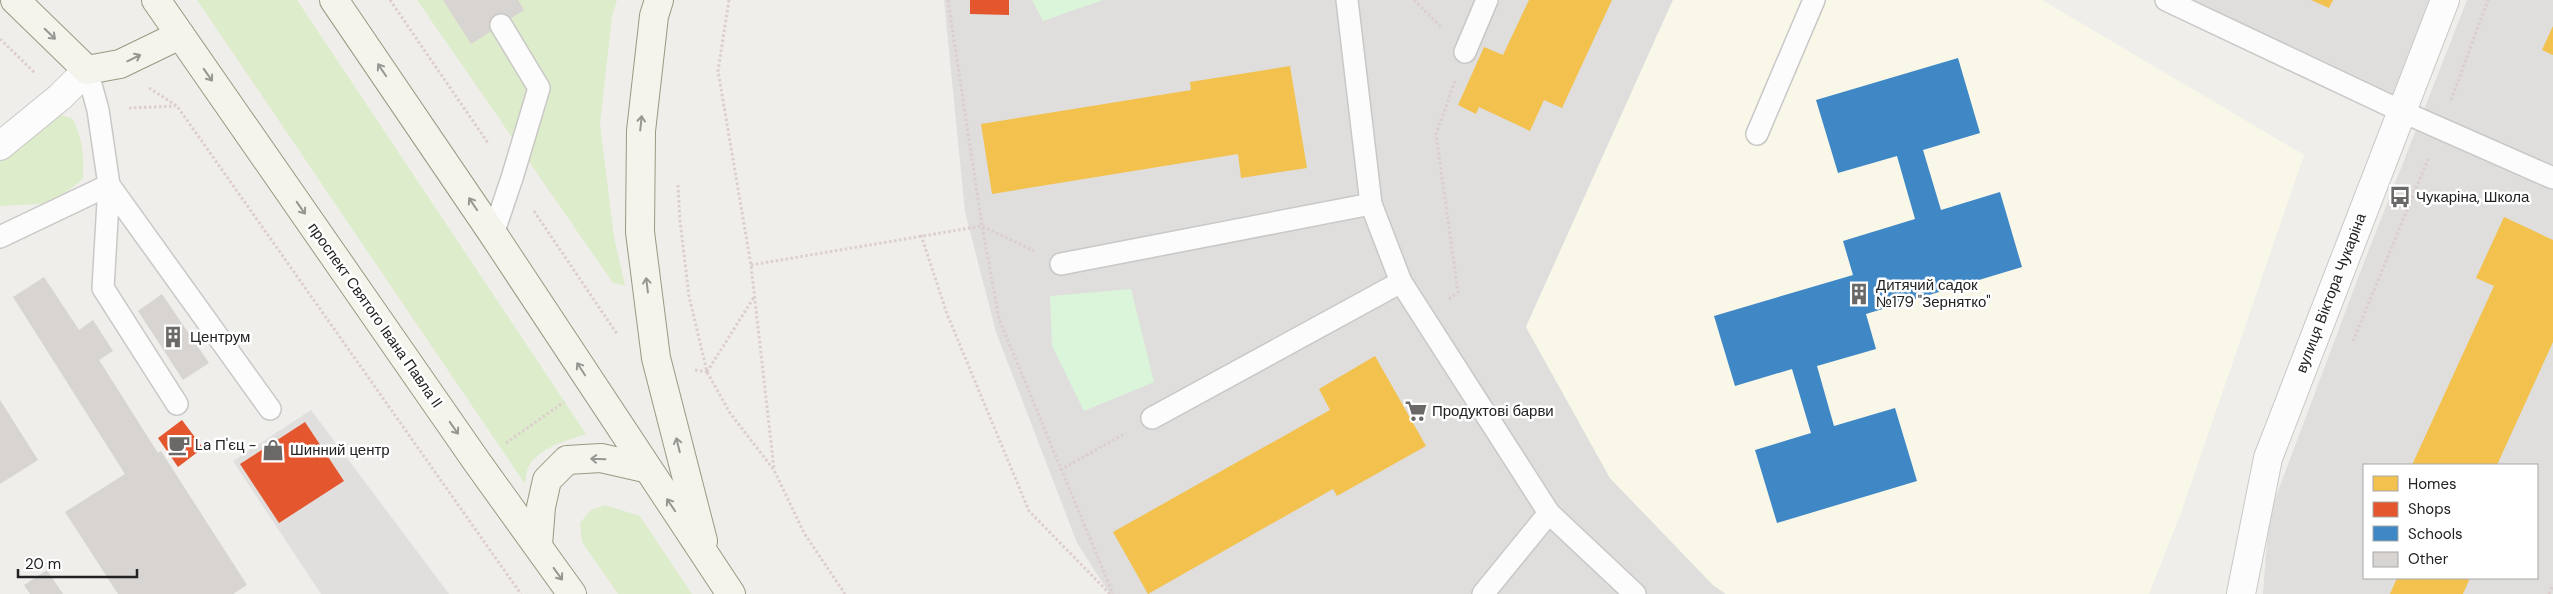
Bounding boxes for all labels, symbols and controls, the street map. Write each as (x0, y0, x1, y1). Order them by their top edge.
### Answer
one-way arrow (43, 28, 56, 40)
one-way arrow (126, 53, 141, 62)
one-way arrow (376, 63, 386, 77)
one-way arrow (203, 68, 213, 82)
one-way arrow (637, 116, 646, 132)
bus stop icon: Чукаріна, Школа (2387, 184, 2413, 210)
place label: Чукаріна, Школа (2416, 187, 2530, 207)
one-way arrow (468, 197, 478, 211)
one-way arrow (296, 201, 306, 215)
street label: вулиця Віктора Чукаріна (2291, 210, 2371, 376)
street label: проспект Святого Івана Павла II (303, 219, 447, 411)
place label: Дитячий садок №179 "Зернятко" (1876, 275, 1991, 312)
one-way arrow (642, 278, 652, 294)
building icon: Дитячий садок №179 "Зернятко" (1846, 281, 1872, 307)
building icon: Центрум (160, 324, 186, 350)
place label: Центрум (190, 327, 250, 347)
one-way arrow (576, 363, 586, 377)
supermarket icon: Продуктові барви (1403, 398, 1429, 424)
place label: Продуктові барви (1432, 401, 1554, 421)
one-way arrow (449, 421, 459, 435)
cafe icon: La П'єц - (166, 432, 192, 458)
place label: La П'єц - (195, 435, 257, 455)
shop icon: Шинний центр (260, 437, 286, 463)
one-way arrow (673, 437, 683, 453)
place label: Шинний центр (290, 440, 390, 460)
one-way arrow (590, 454, 606, 463)
legend (2363, 464, 2538, 579)
text: Homes (2408, 474, 2457, 494)
one-way arrow (666, 498, 676, 512)
text: Shops (2408, 499, 2451, 519)
text: Schools (2408, 524, 2463, 544)
scale bar (18, 546, 136, 578)
text: Other (2408, 549, 2449, 569)
text: 20 m (25, 554, 61, 574)
one-way arrow (553, 567, 563, 581)

